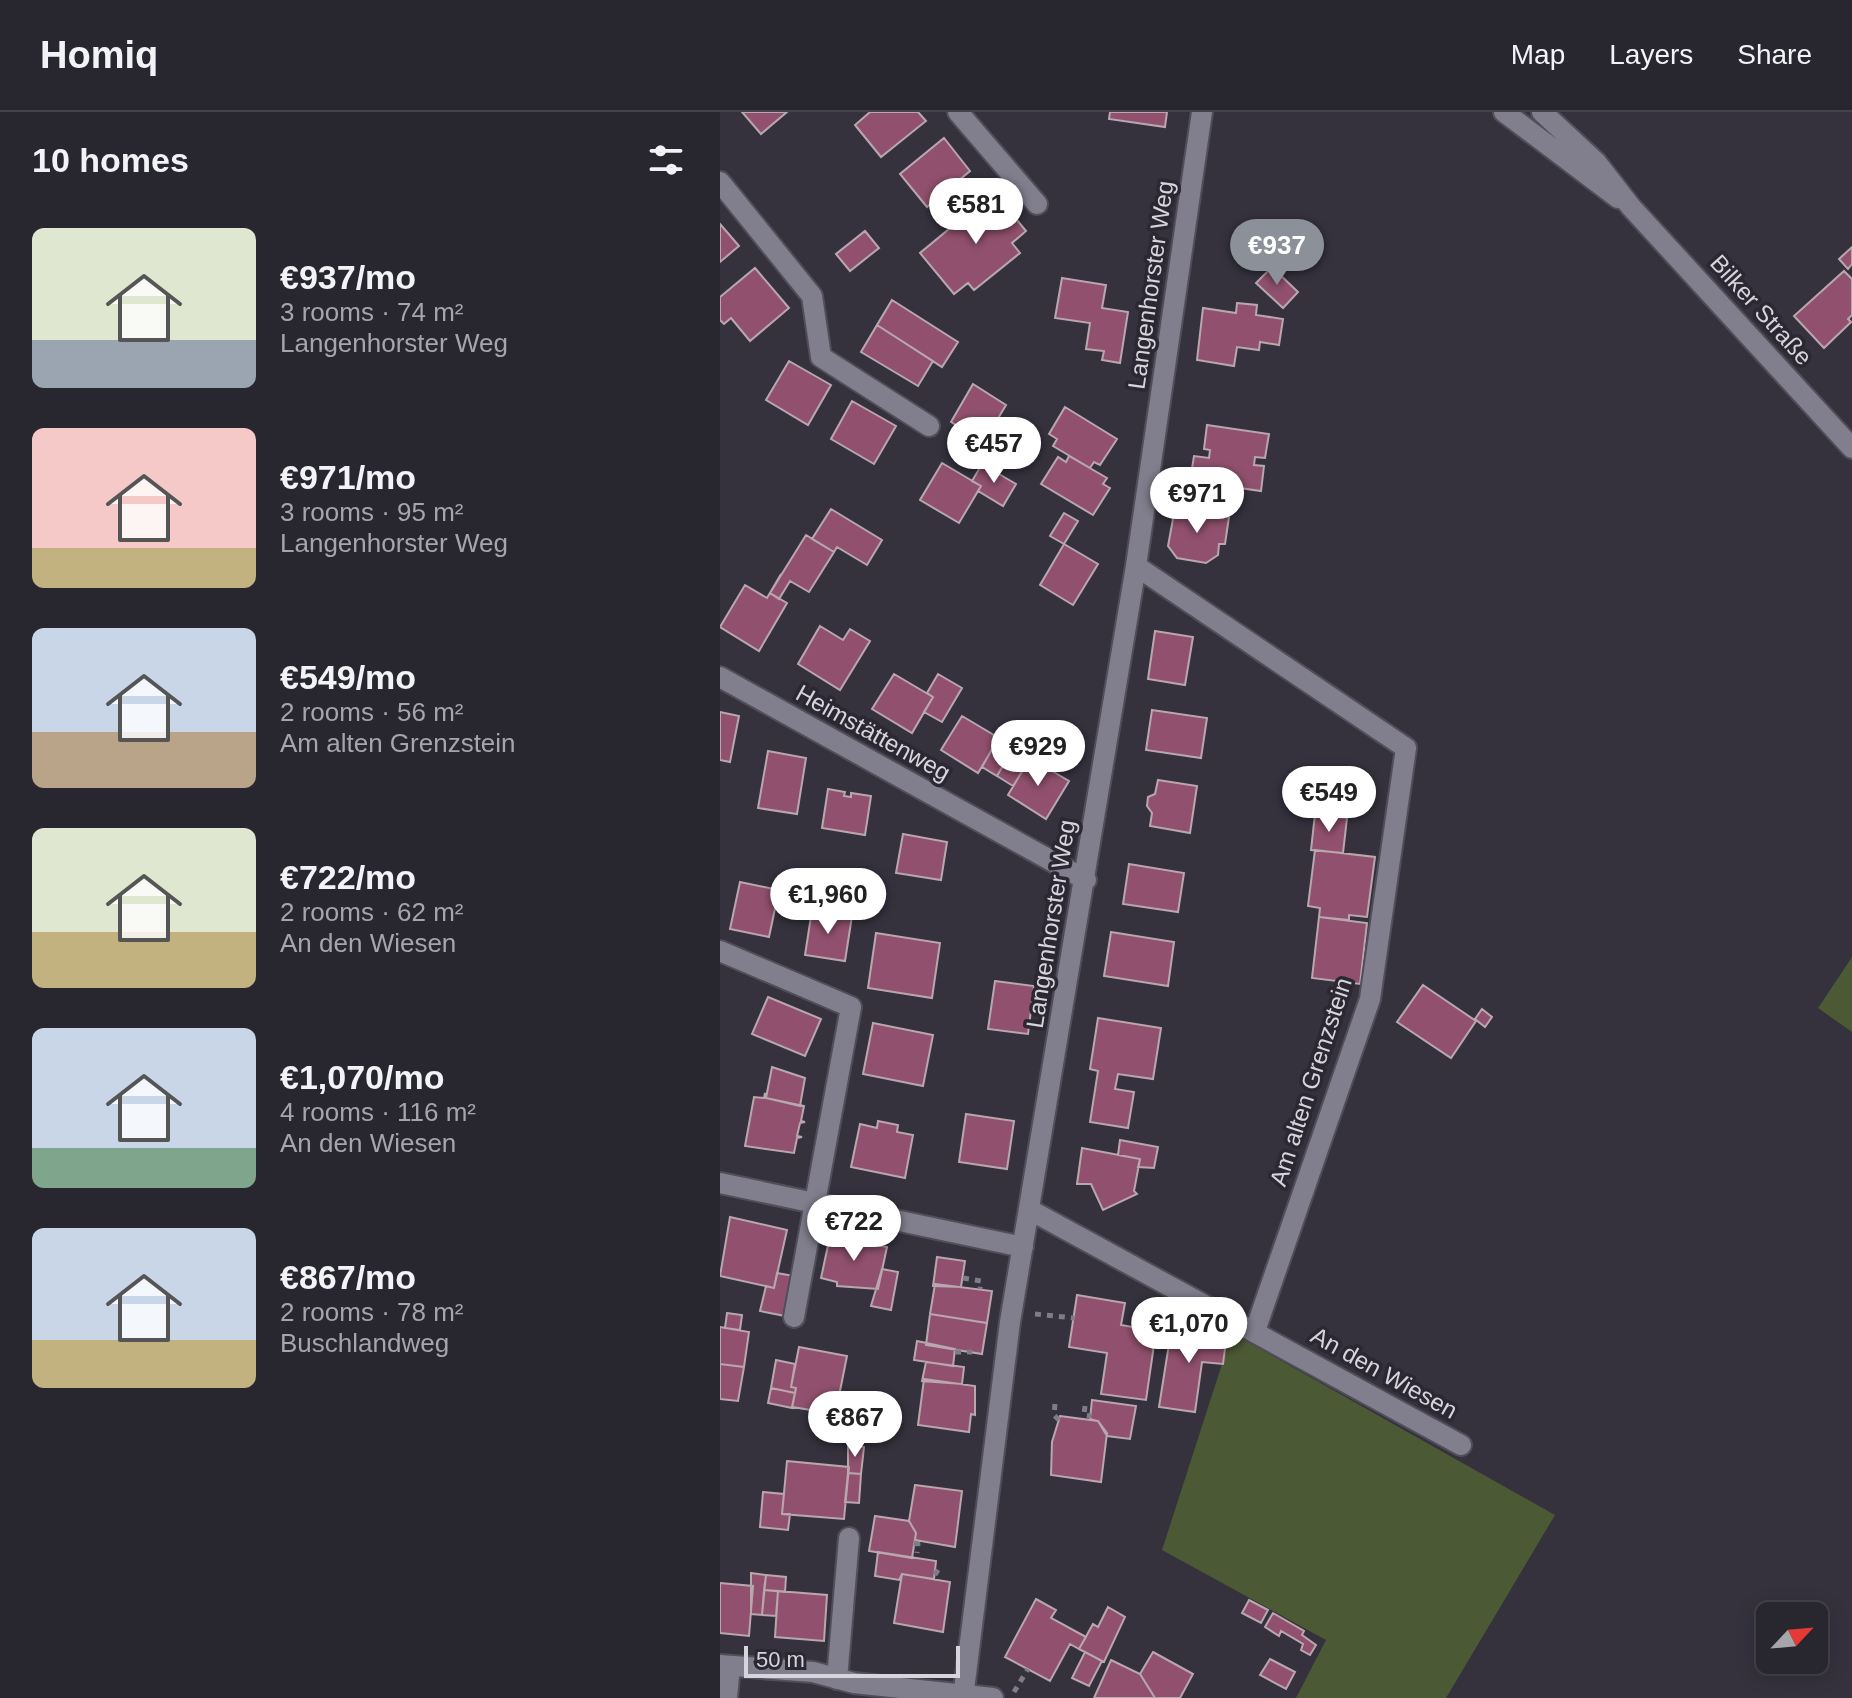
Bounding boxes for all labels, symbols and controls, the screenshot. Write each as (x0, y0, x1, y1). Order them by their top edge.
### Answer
text: Homiq (40, 34, 158, 76)
text: Map (1511, 39, 1565, 70)
text: Layers (1609, 39, 1693, 70)
text: Share (1737, 39, 1812, 70)
icon: filters (644, 138, 688, 182)
text: 10 homes (32, 141, 189, 179)
pin: €581 (929, 178, 1023, 246)
street label: Langenhorster Weg (1122, 179, 1179, 391)
text: €581 (947, 189, 1005, 219)
pin: €937 (1230, 219, 1324, 287)
text: €937 (1248, 230, 1306, 260)
street label: Bilker Straße (1705, 249, 1818, 370)
text: €937/mo (280, 258, 416, 296)
icon: home (96, 260, 192, 356)
text: 3 rooms · 74 m² (280, 297, 464, 327)
text: Langenhorster Weg (280, 328, 508, 358)
pin: €457 (947, 417, 1041, 485)
text: €457 (965, 428, 1023, 458)
text: €971/mo (280, 458, 416, 496)
icon: home (96, 460, 192, 556)
pin: €971 (1150, 467, 1244, 535)
text: €971 (1168, 478, 1226, 508)
text: 3 rooms · 95 m² (280, 497, 464, 527)
text: Langenhorster Weg (280, 528, 508, 558)
text: €549/mo (280, 658, 416, 696)
icon: home (96, 660, 192, 756)
street label: Heimstättenweg (791, 679, 955, 786)
text: 2 rooms · 56 m² (280, 697, 464, 727)
pin: €929 (991, 720, 1085, 788)
text: Am alten Grenzstein (280, 728, 516, 758)
text: €929 (1009, 731, 1067, 761)
pin: €549 (1282, 766, 1376, 834)
text: €549 (1300, 777, 1358, 807)
street label: Langenhorster Weg (1021, 818, 1080, 1030)
text: €722/mo (280, 858, 416, 896)
icon: home (96, 860, 192, 956)
pin: €1,960 (763, 868, 893, 936)
text: €1,960 (788, 879, 868, 909)
text: 2 rooms · 62 m² (280, 897, 464, 927)
text: An den Wiesen (280, 928, 456, 958)
street label: Am alten Grenzstein (1264, 974, 1357, 1189)
text: €1,070/mo (280, 1058, 444, 1096)
icon: home (96, 1060, 192, 1156)
text: 4 rooms · 116 m² (280, 1097, 476, 1127)
text: An den Wiesen (280, 1128, 456, 1158)
pin: €722 (807, 1195, 901, 1263)
text: €722 (825, 1206, 883, 1236)
text: €867/mo (280, 1258, 416, 1296)
icon: home (96, 1260, 192, 1356)
text: 2 rooms · 78 m² (280, 1297, 464, 1327)
pin: €1,070 (1124, 1297, 1254, 1365)
text: €1,070 (1149, 1308, 1229, 1338)
street label: An den Wiesen (1307, 1321, 1462, 1424)
text: Buschlandweg (280, 1328, 449, 1358)
pin: €867 (808, 1391, 902, 1459)
text: €867 (826, 1402, 884, 1432)
north arrow (1756, 1602, 1828, 1674)
map controls (1756, 1602, 1828, 1674)
scale bar (744, 1642, 960, 1678)
text: 50 m (756, 1647, 805, 1672)

